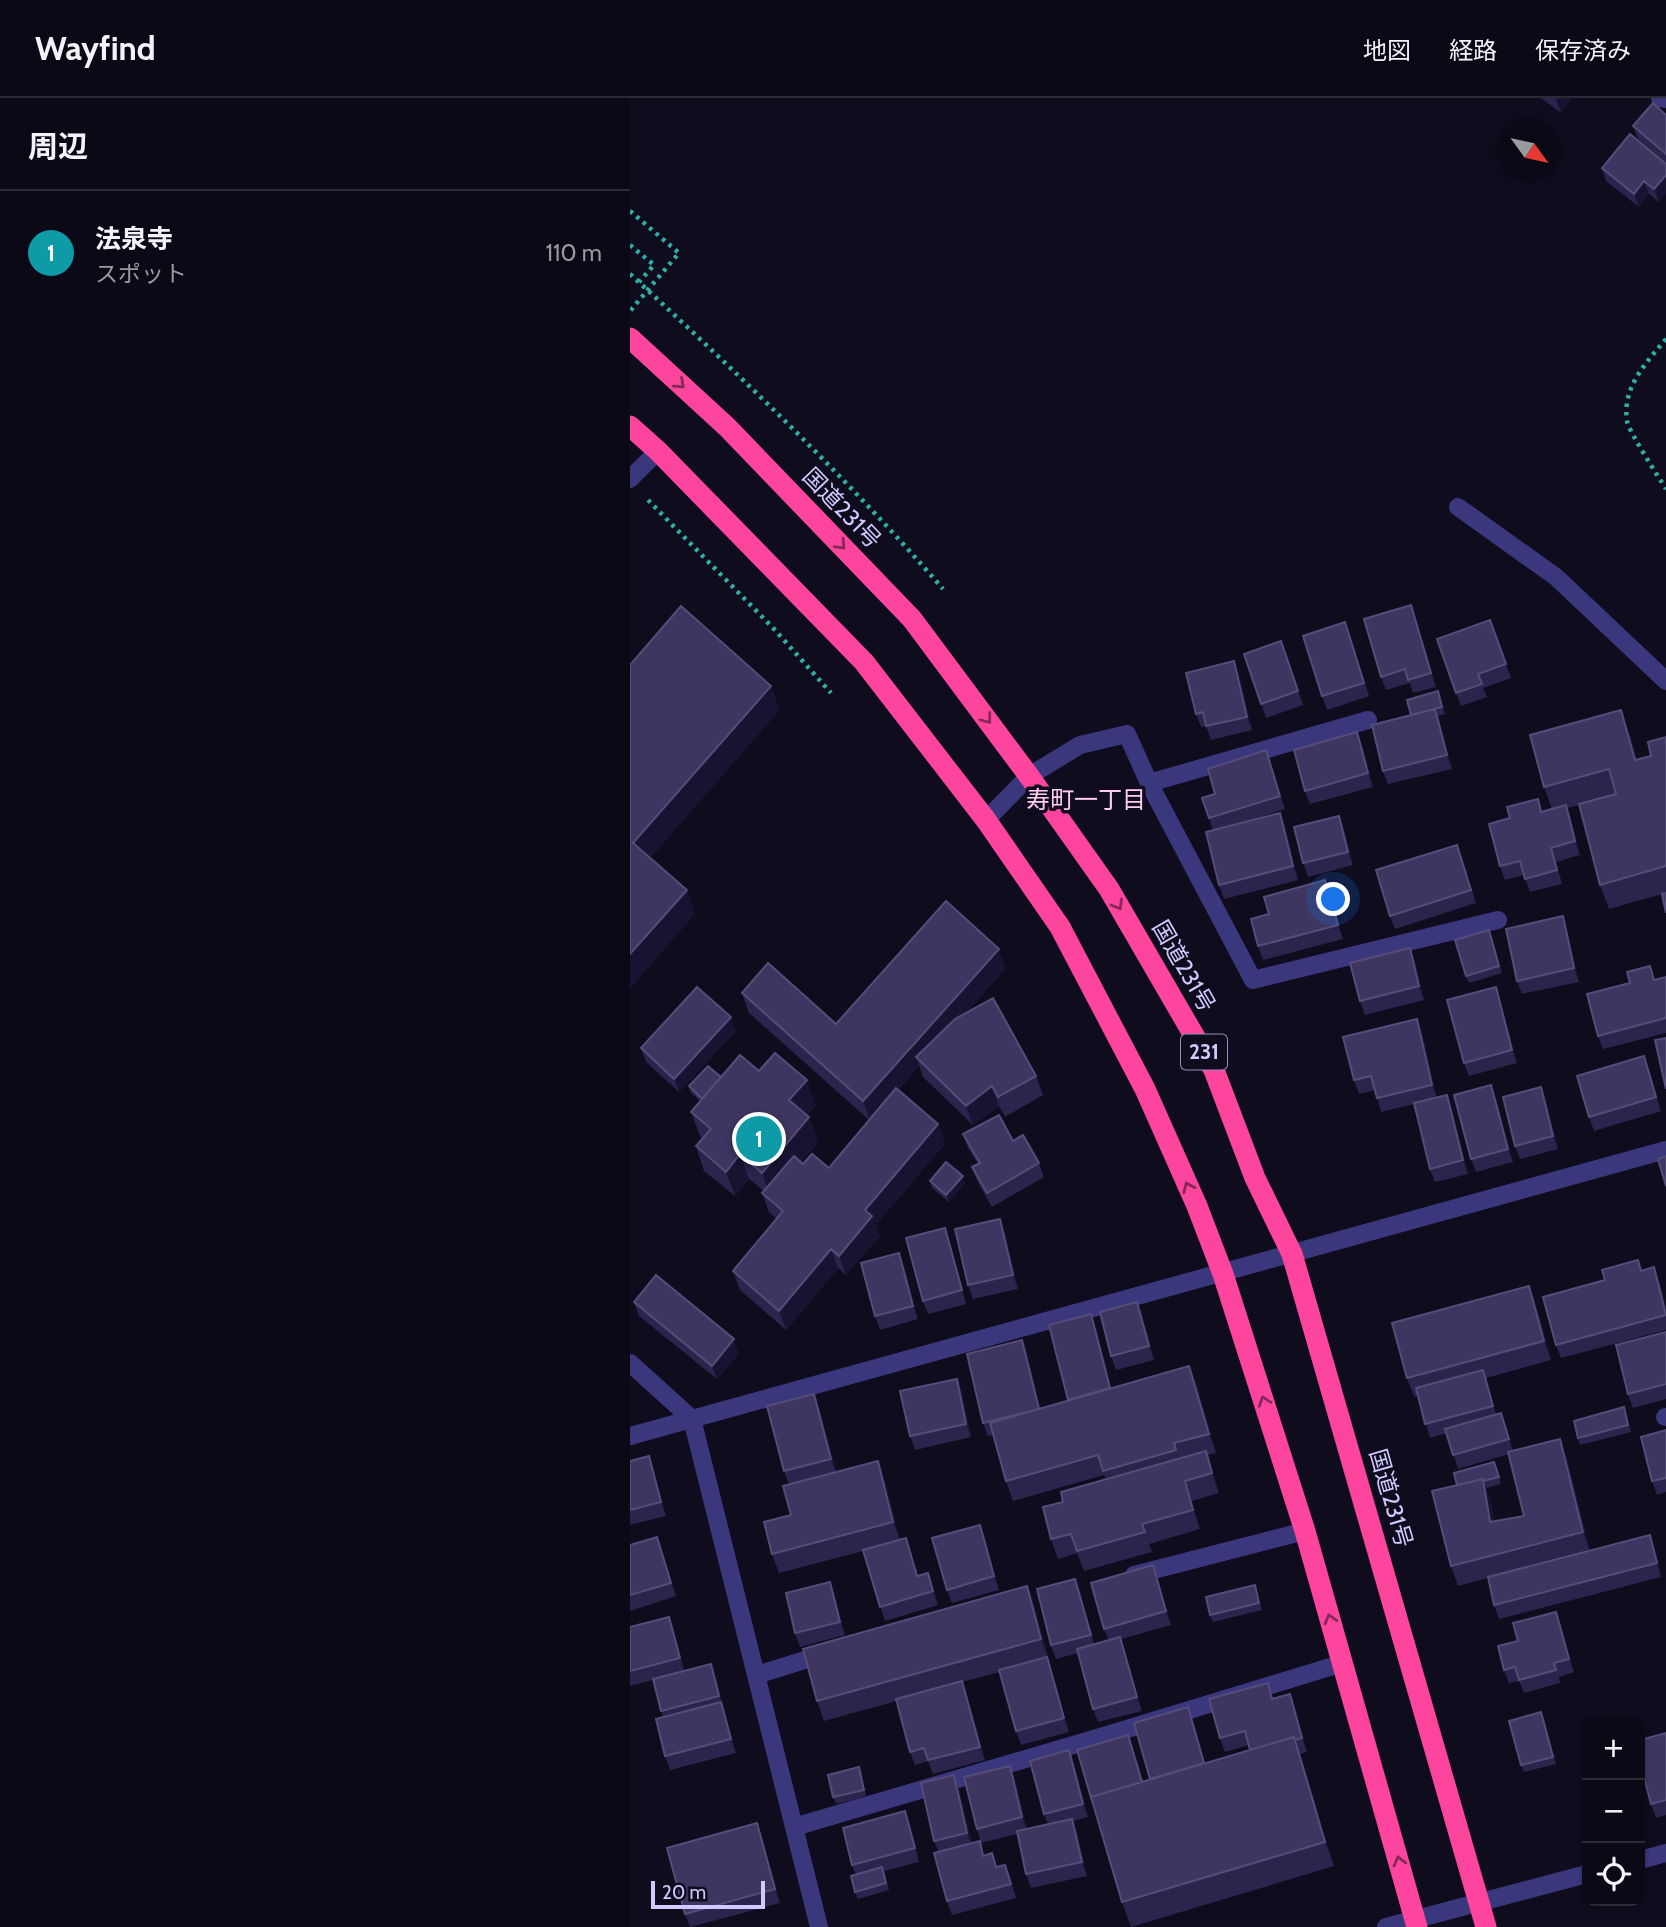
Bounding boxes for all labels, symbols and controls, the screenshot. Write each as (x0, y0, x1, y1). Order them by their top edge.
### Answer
text: Wayfind (35, 28, 156, 68)
text: 地図 (1363, 36, 1411, 65)
text: 経路 (1449, 36, 1497, 65)
text: 保存済み (1535, 36, 1631, 65)
north arrow (1498, 119, 1561, 182)
text: 周辺 (28, 128, 88, 165)
text: 法泉寺 (95, 223, 173, 255)
text: 1 (47, 239, 55, 267)
text: 110 m (546, 239, 602, 267)
text: スポット (95, 260, 187, 288)
one-way arrow (672, 376, 685, 388)
street label: 国道231号 (797, 462, 887, 554)
one-way arrow (832, 537, 845, 550)
one-way arrow (978, 712, 991, 724)
district label: 寿町一丁目 (1026, 785, 1146, 814)
your location (1316, 882, 1350, 916)
one-way arrow (1110, 898, 1123, 911)
street label: 国道231号 (1147, 915, 1221, 1017)
road number: 231 (1181, 1034, 1227, 1070)
pin: 1 (736, 1113, 782, 1165)
one-way arrow (1182, 1181, 1196, 1194)
one-way arrow (1257, 1395, 1272, 1407)
street label: 国道231号 (1364, 1446, 1418, 1550)
one-way arrow (1324, 1613, 1338, 1625)
map controls (1582, 1717, 1645, 1906)
button: + (1582, 1717, 1645, 1780)
button: − (1582, 1780, 1645, 1843)
button: locate (1582, 1843, 1645, 1906)
one-way arrow (1393, 1855, 1407, 1867)
scale bar (651, 1878, 765, 1910)
text: 20 m (662, 1881, 706, 1904)

